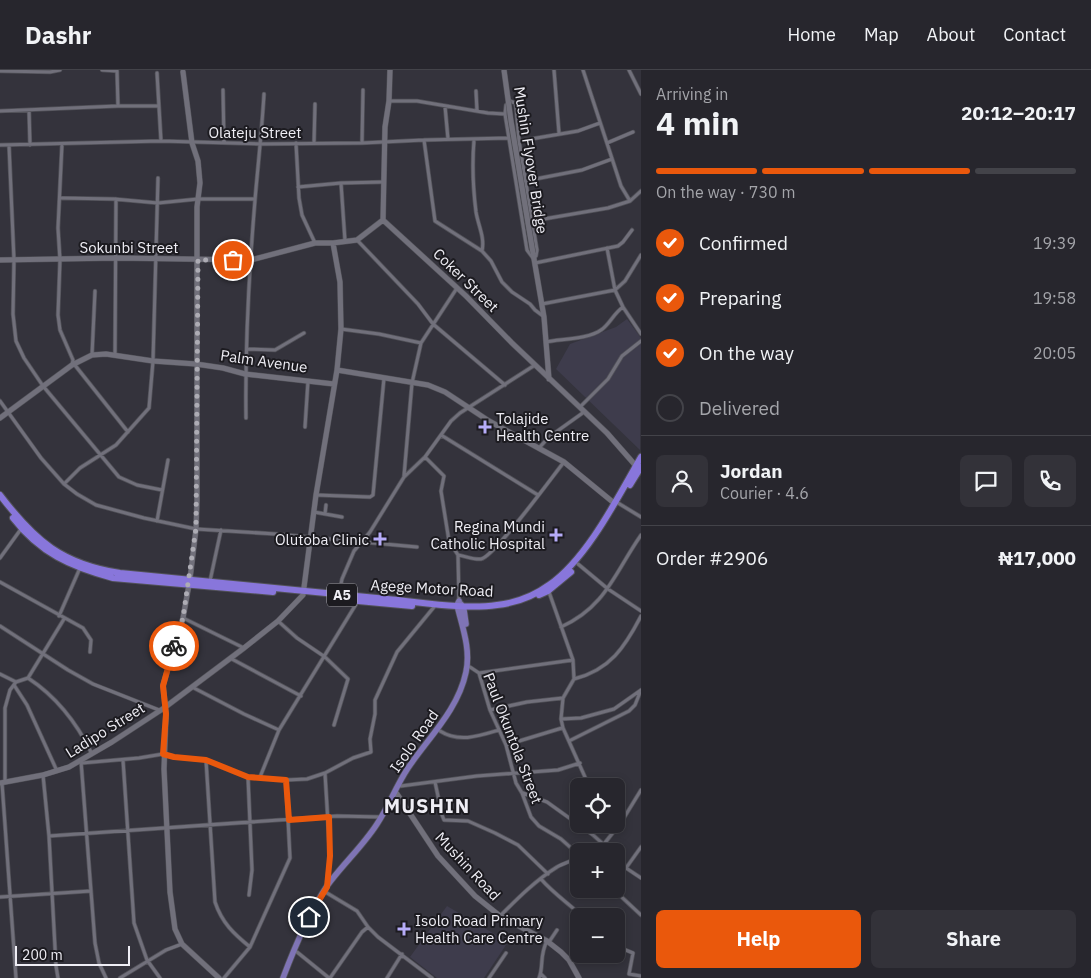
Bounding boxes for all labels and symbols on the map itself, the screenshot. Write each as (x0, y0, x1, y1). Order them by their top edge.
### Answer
street label: Mushin Flyover Bridge (510, 85, 552, 235)
street label: Olateju Street (208, 123, 302, 142)
street label: Sokunbi Street (79, 238, 179, 257)
pin (212, 239, 254, 281)
street label: Coker Street (429, 244, 503, 316)
street label: Palm Avenue (219, 345, 309, 377)
place label: Tolajide Health Centre (496, 409, 589, 445)
marker: Tolajide Health Centre (478, 420, 492, 434)
place label: Regina Mundi Catholic Hospital (430, 517, 545, 553)
marker: Regina Mundi Catholic Hospital (549, 528, 563, 542)
place label: Olutoba Clinic (275, 530, 369, 549)
marker: Olutoba Clinic (373, 532, 387, 546)
street label: Agege Motor Road (370, 575, 494, 601)
road number: A5 (327, 584, 357, 606)
courier (149, 621, 199, 671)
street label: Paul Okuntola Street (479, 670, 547, 806)
street label: Ladipo Street (62, 698, 148, 762)
street label: Isolo Road (386, 706, 442, 776)
district label: MUSHIN (384, 792, 470, 819)
street label: Mushin Road (431, 828, 505, 904)
pin (288, 896, 330, 938)
place label: Isolo Road Primary Health Care Centre (415, 911, 544, 947)
marker: Isolo Road Primary Health Care Centre (397, 922, 411, 936)
scale bar (15, 943, 130, 966)

